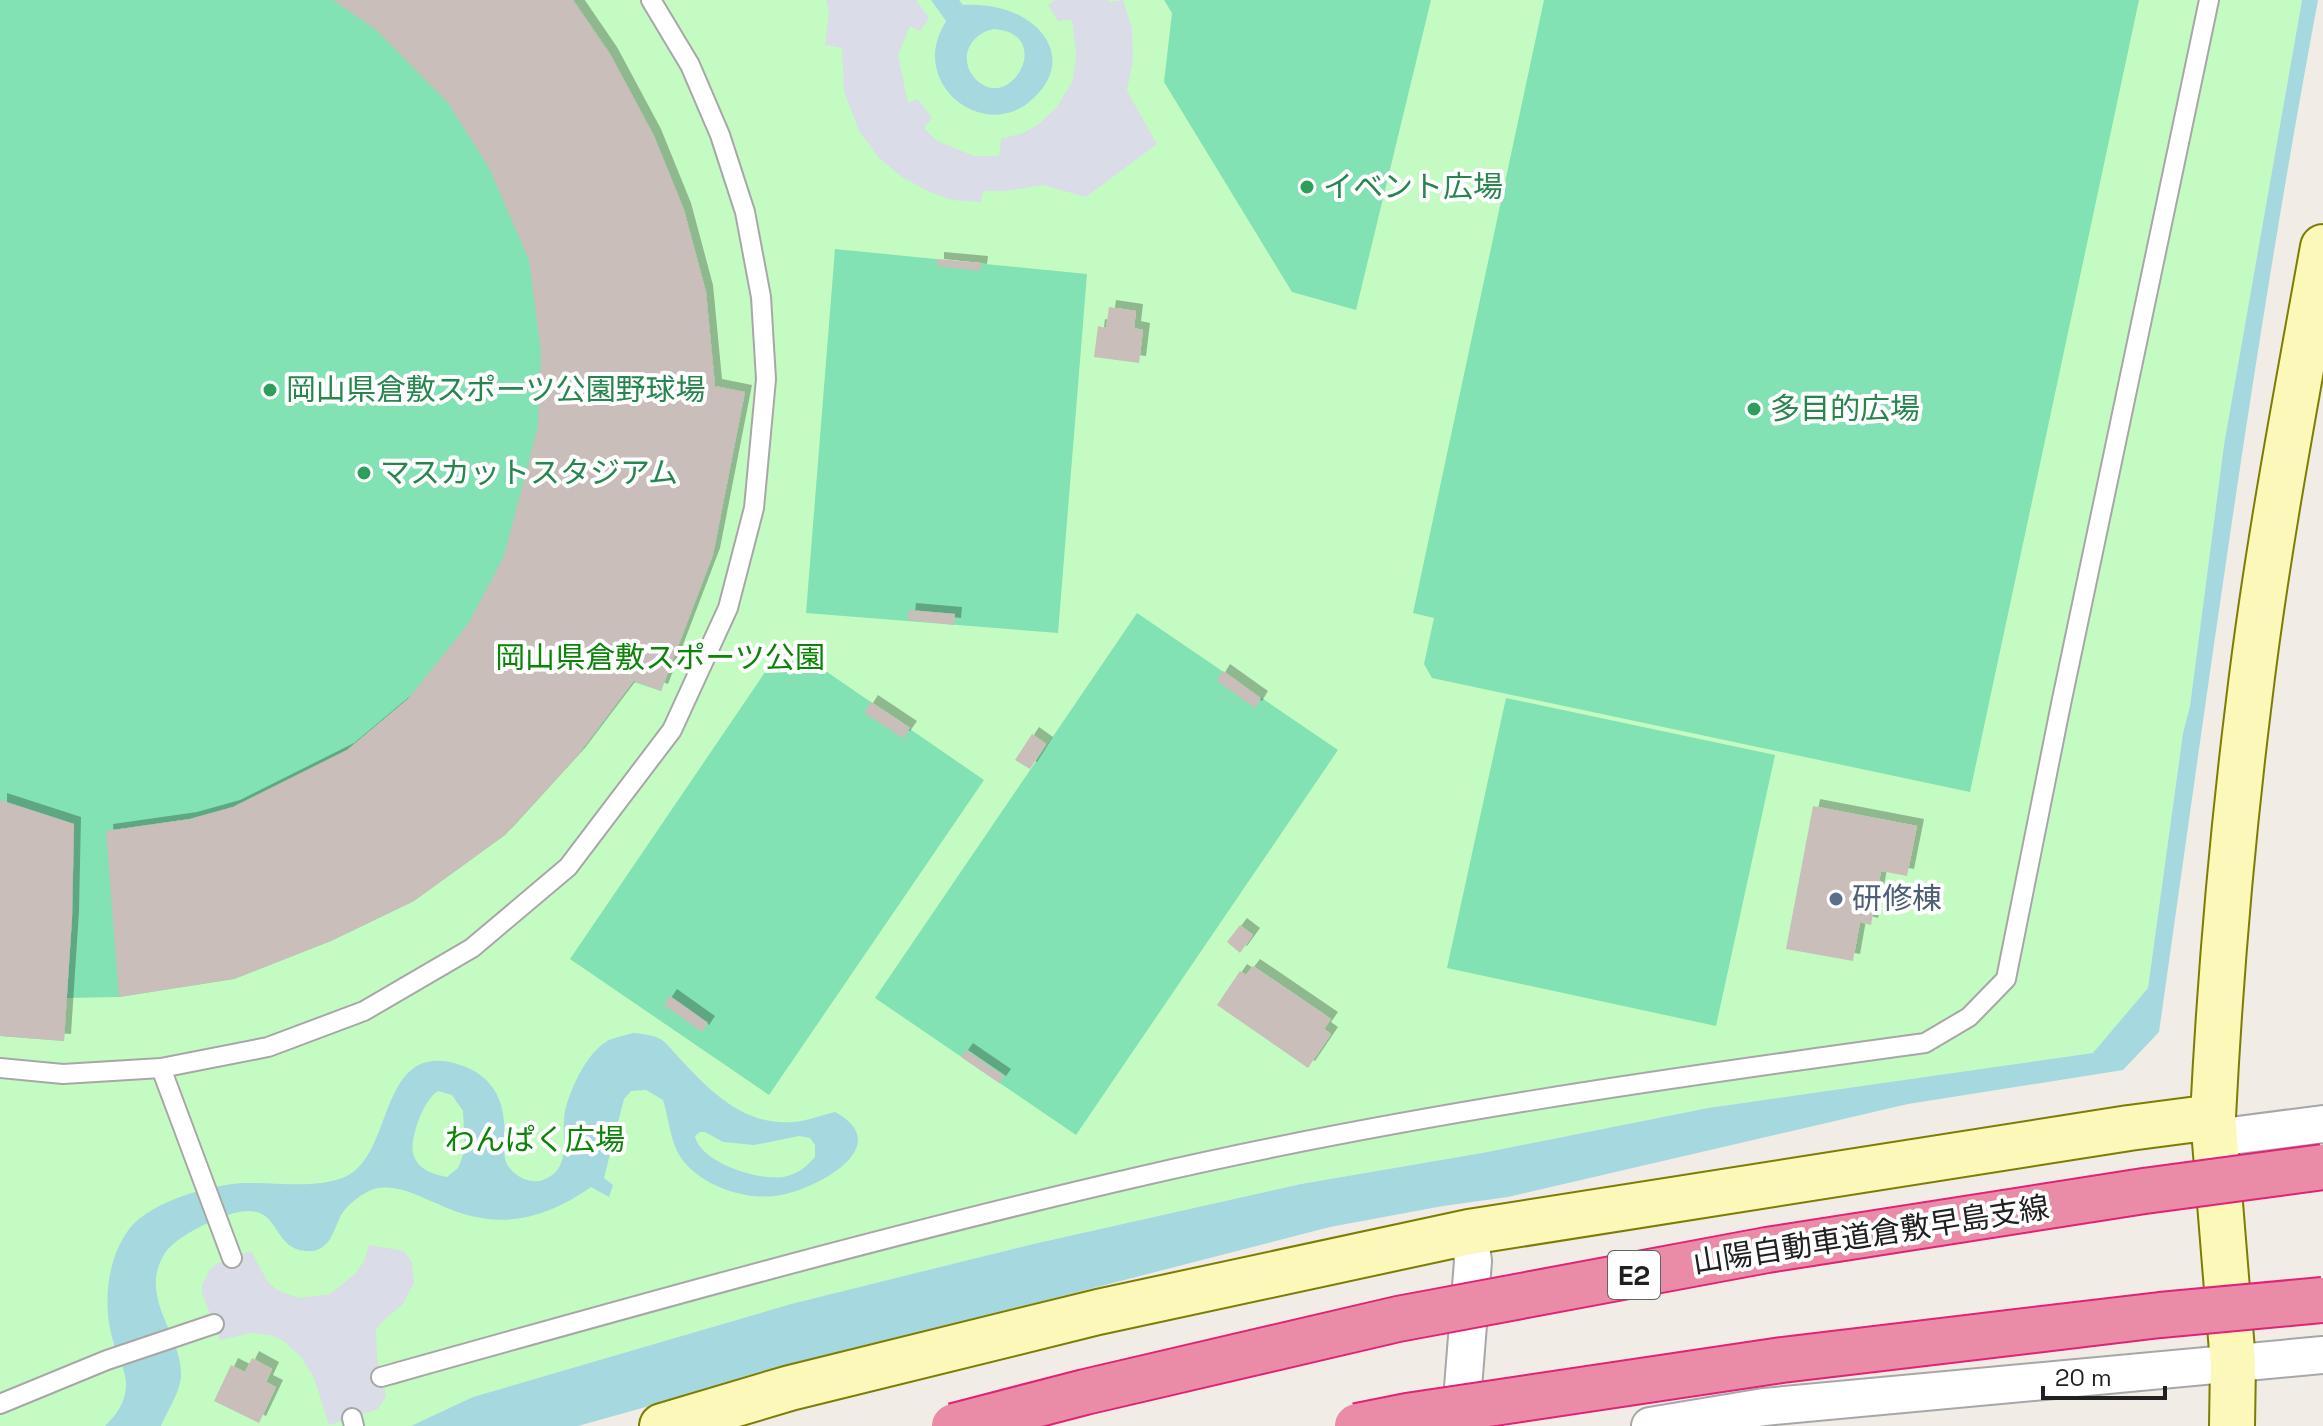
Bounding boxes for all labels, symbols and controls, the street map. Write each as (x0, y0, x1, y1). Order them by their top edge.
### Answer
place label: イベント広場 (1323, 167, 1503, 206)
marker: イベント広場 (1298, 178, 1316, 196)
place label: 岡山県倉敷スポーツ公園野球場 (286, 370, 705, 409)
marker: 岡山県倉敷スポーツ公園野球場 (261, 381, 279, 399)
place label: 多目的広場 (1770, 389, 1920, 428)
marker: 多目的広場 (1745, 400, 1763, 418)
place label: マスカットスタジアム (380, 453, 678, 492)
marker: マスカットスタジアム (355, 464, 373, 482)
park label: 岡山県倉敷スポーツ公園 (495, 638, 825, 677)
place label: 研修棟 (1852, 879, 1942, 918)
marker: 研修棟 (1827, 890, 1845, 908)
park label: わんぱく広場 (445, 1120, 625, 1159)
street label: 山陽自動車道倉敷早島支線 (1690, 1187, 2052, 1282)
road number: E2 (1608, 1251, 1660, 1299)
scale bar (2043, 1350, 2165, 1400)
text: 20 m (2055, 1362, 2112, 1393)

